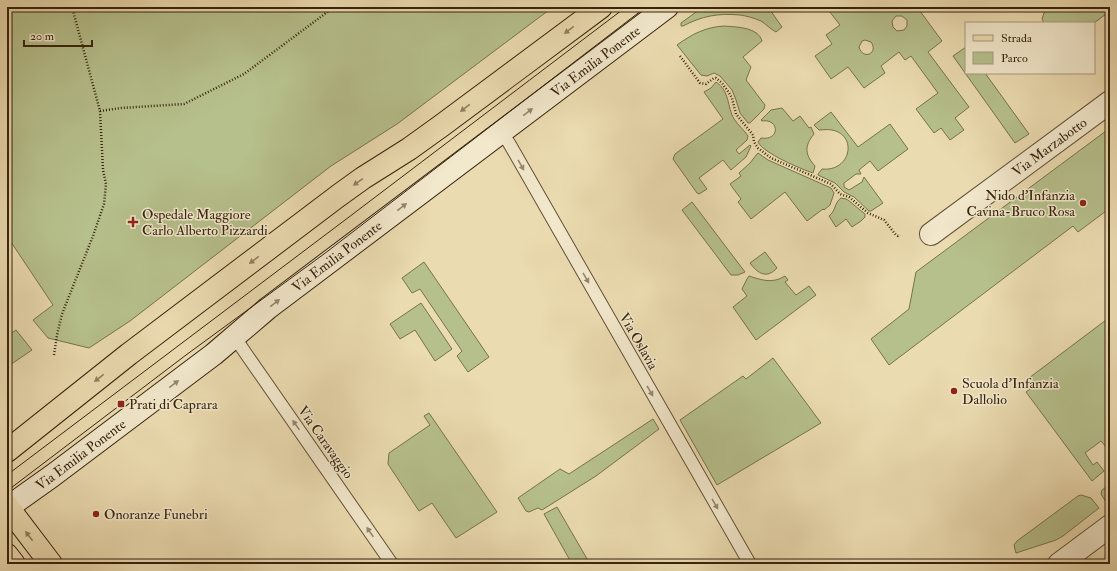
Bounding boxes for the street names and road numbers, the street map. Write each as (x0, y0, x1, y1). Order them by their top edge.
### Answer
street label: Via Emilia Ponente (547, 22, 644, 101)
street label: Via Marzabotto (1009, 114, 1091, 180)
street label: Via Emilia Ponente (289, 217, 385, 296)
street label: Via Oslavia (615, 310, 662, 373)
street label: Via Caravaggio (294, 403, 357, 482)
street label: Via Emilia Ponente (32, 415, 129, 494)

